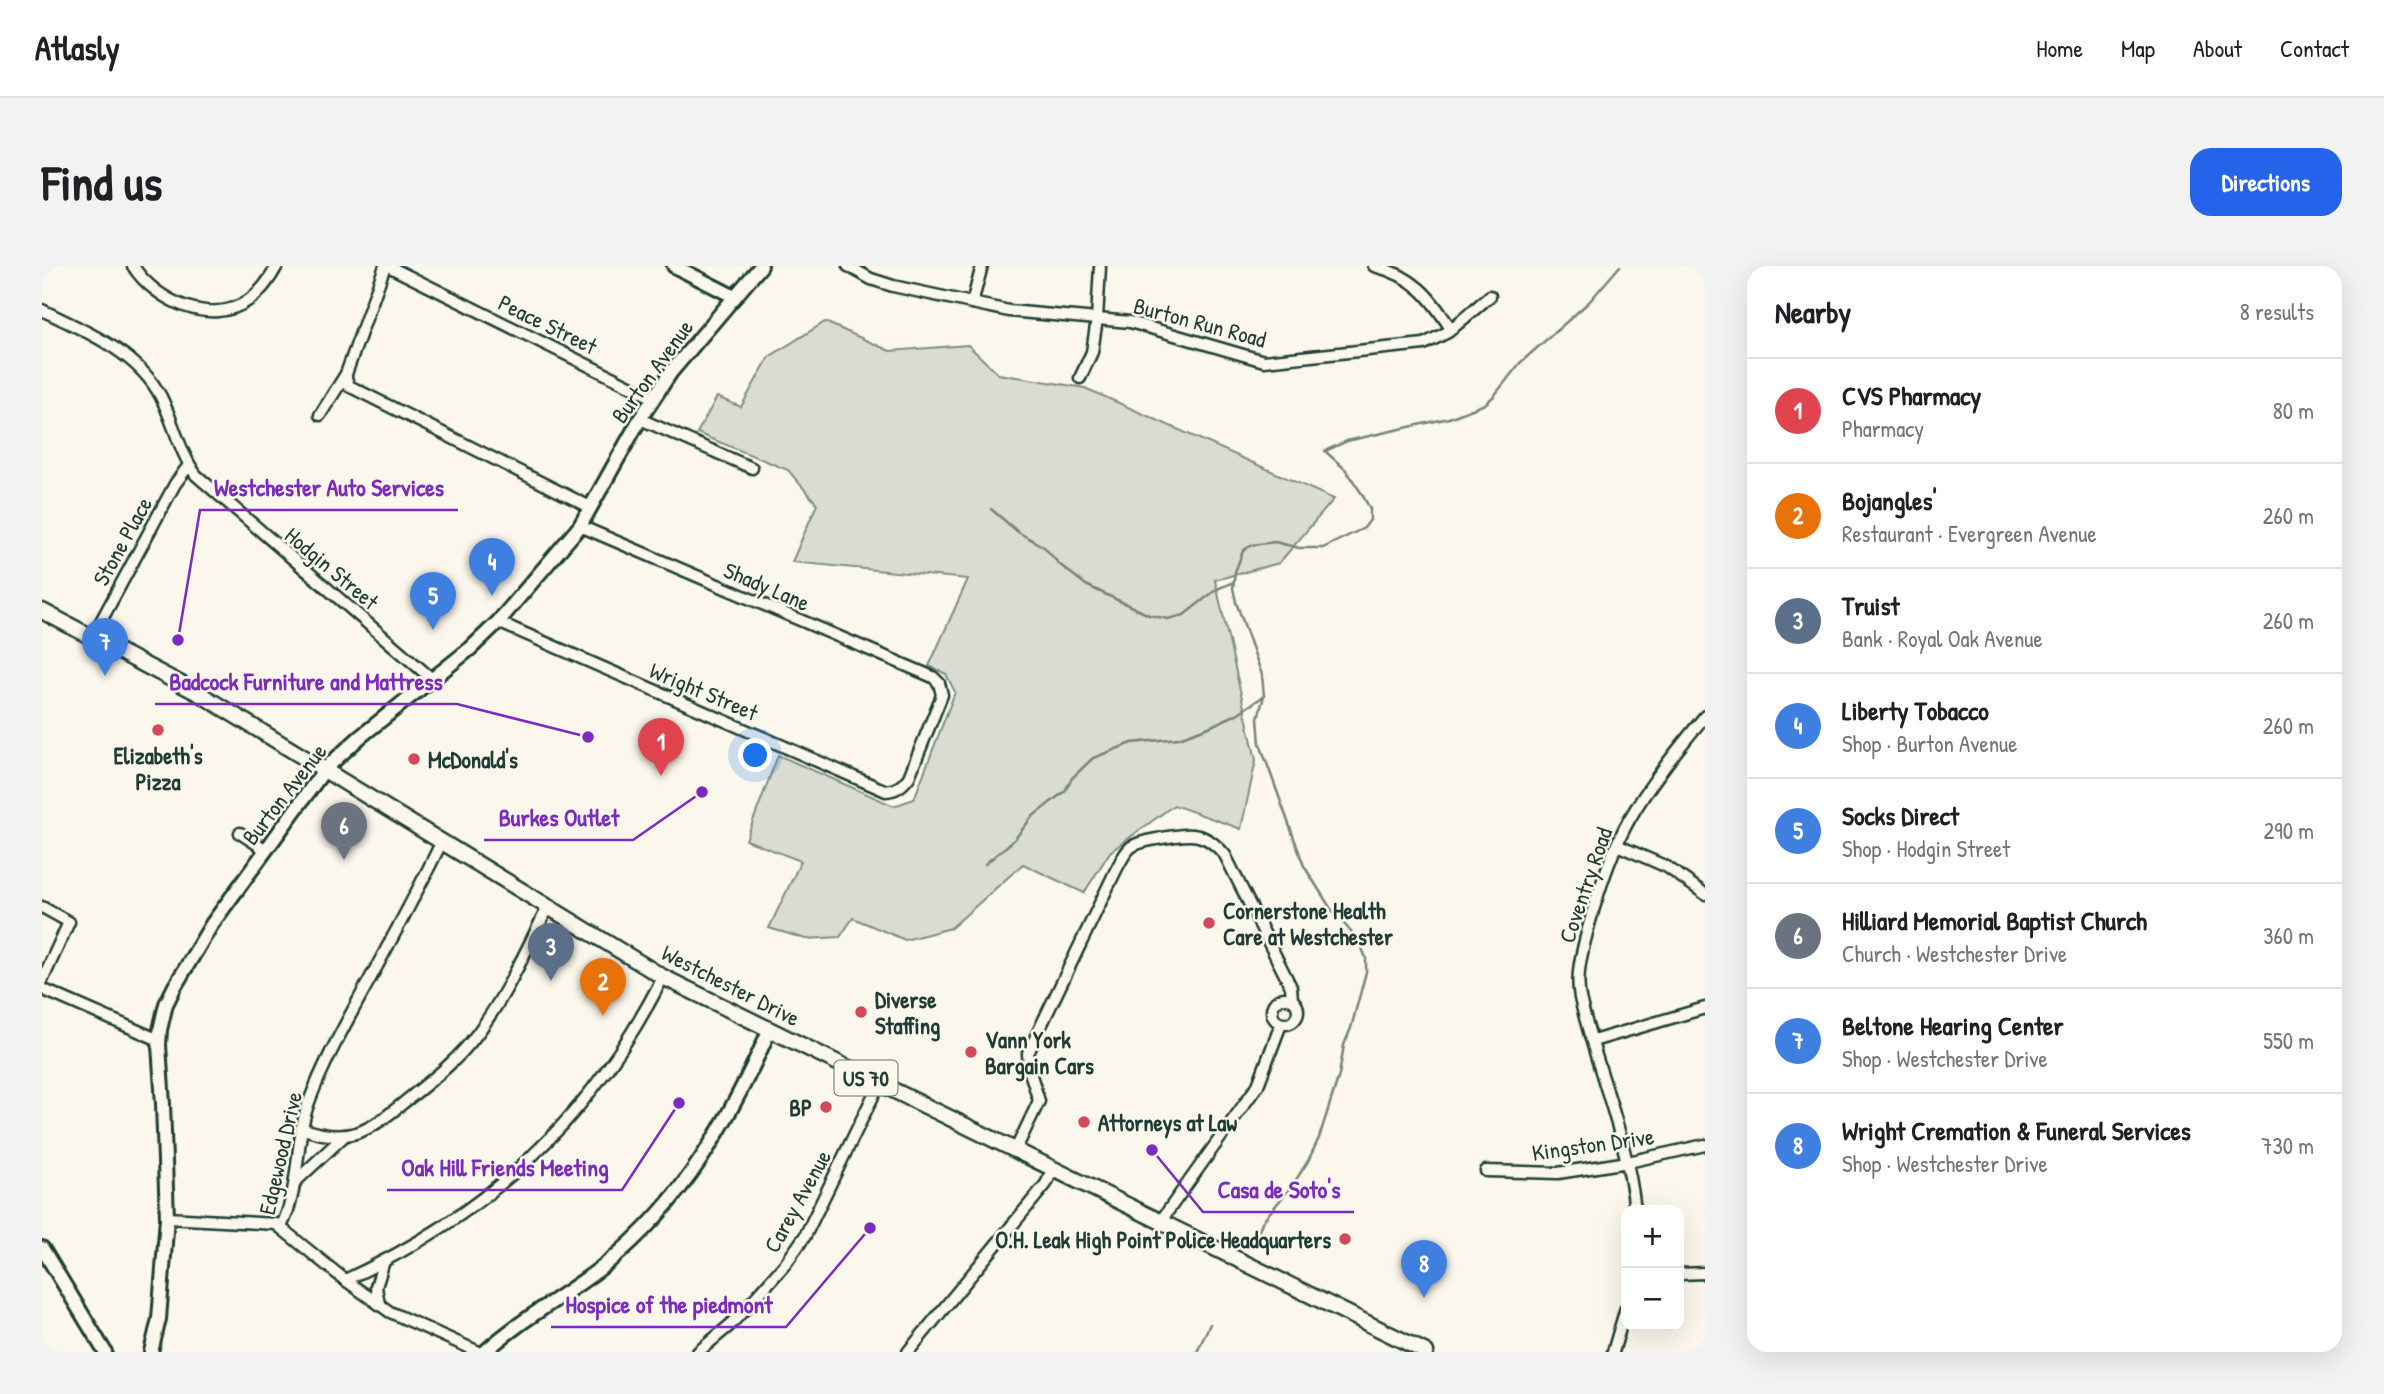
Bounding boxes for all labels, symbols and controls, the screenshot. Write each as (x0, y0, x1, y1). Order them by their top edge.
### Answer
text: Atlasly (35, 26, 120, 70)
text: Home (2036, 32, 2083, 64)
text: Map (2121, 32, 2155, 64)
text: About (2193, 32, 2242, 64)
text: Contact (2280, 32, 2349, 64)
button: Directions (2190, 148, 2342, 216)
text: Find us (42, 149, 162, 215)
street label: Peace Street (493, 287, 603, 362)
street label: Burton Run Road (1130, 289, 1270, 355)
text: Nearby (1775, 292, 1851, 332)
text: 8 results (2240, 296, 2314, 327)
street label: Burton Avenue (604, 313, 700, 429)
text: CVS Pharmacy (1842, 378, 1981, 413)
text: 1 (1794, 395, 1802, 426)
text: 80 m (2273, 395, 2314, 426)
text: Pharmacy (1842, 413, 1924, 444)
callout: Westchester Auto Services (200, 465, 458, 510)
text: Westchester Auto Services (214, 471, 444, 503)
text: Bojangles' (1842, 483, 1937, 518)
street label: Stone Place (85, 491, 159, 591)
text: 2 (1793, 500, 1803, 531)
text: 260 m (2263, 500, 2314, 531)
text: Restaurant · Evergreen Avenue (1842, 518, 2097, 549)
street label: Hodgin Street (279, 520, 386, 617)
pin: 4 (469, 538, 515, 596)
street label: Shady Lane (719, 554, 815, 618)
pin: 5 (410, 572, 456, 630)
text: Truist (1842, 588, 1899, 623)
text: 3 (1793, 605, 1803, 636)
text: 260 m (2263, 605, 2314, 636)
pin: 7 (82, 618, 128, 676)
text: Bank · Royal Oak Avenue (1842, 623, 2043, 654)
street label: Wright Street (645, 654, 764, 728)
callout: Badcock Furniture and Mattress (155, 659, 457, 704)
text: Badcock Furniture and Mattress (169, 665, 443, 697)
text: Liberty Tobacco (1842, 693, 1989, 728)
text: 4 (1794, 710, 1802, 741)
text: 260 m (2263, 710, 2314, 741)
pin: 1 (638, 718, 684, 776)
marker: Elizabeth's Pizza (150, 722, 166, 738)
text: Shop · Burton Avenue (1842, 728, 2017, 759)
street label: Burton Avenue (235, 737, 333, 851)
your location (738, 738, 772, 772)
place label: Elizabeth's Pizza (113, 740, 203, 797)
place label: McDonald's (428, 744, 518, 775)
marker: McDonald's (406, 751, 422, 767)
callout: Burkes Outlet (484, 795, 633, 840)
text: Socks Direct (1842, 798, 1959, 833)
text: Burkes Outlet (499, 801, 620, 833)
pin: 6 (321, 802, 367, 860)
text: 5 (1793, 815, 1803, 846)
text: 290 m (2264, 815, 2314, 846)
street label: Coventry Road (1551, 823, 1619, 947)
text: Shop · Hodgin Street (1842, 833, 2010, 864)
place label: Cornerstone Health Care at Westchester (1223, 895, 1393, 952)
text: Hilliard Memorial Baptist Church (1842, 903, 2147, 938)
marker: Cornerstone Health Care at Westchester (1201, 915, 1217, 931)
text: 6 (1793, 920, 1803, 951)
text: 360 m (2263, 920, 2314, 951)
pin: 3 (528, 923, 574, 981)
street label: Westchester Drive (657, 937, 805, 1033)
text: Church · Westchester Drive (1842, 938, 2067, 969)
pin: 2 (580, 958, 626, 1016)
place label: Diverse Staffing (875, 984, 940, 1042)
marker: Diverse Staffing (853, 1004, 869, 1020)
text: Beltone Hearing Center (1842, 1008, 2063, 1043)
place label: Vann York Bargain Cars (985, 1024, 1094, 1082)
text: 7 (1792, 1025, 1804, 1056)
text: 550 m (2263, 1025, 2314, 1056)
text: Shop · Westchester Drive (1842, 1043, 2048, 1074)
marker: Vann York Bargain Cars (963, 1044, 979, 1060)
road number: US 70 (834, 1060, 898, 1096)
street label: Edgewood Drive (251, 1088, 309, 1218)
place label: BP (789, 1092, 812, 1123)
marker: BP (818, 1099, 834, 1115)
place label: Attorneys at Law (1098, 1107, 1237, 1139)
text: Wright Cremation & Funeral Services (1842, 1113, 2191, 1148)
marker: Attorneys at Law (1076, 1114, 1092, 1130)
street label: Kingston Drive (1530, 1120, 1656, 1168)
text: 8 (1793, 1130, 1803, 1161)
text: 730 m (2261, 1130, 2314, 1161)
street label: Carey Avenue (756, 1144, 838, 1258)
callout: Oak Hill Friends Meeting (387, 1145, 622, 1190)
text: Shop · Westchester Drive (1842, 1148, 2048, 1179)
text: Oak Hill Friends Meeting (401, 1151, 609, 1184)
callout: Casa de Soto's (1203, 1167, 1354, 1212)
text: Casa de Soto's (1218, 1173, 1340, 1205)
map controls (1621, 1205, 1684, 1331)
button: + (1621, 1205, 1684, 1268)
place label: O.H. Leak High Point Police Headquarters (995, 1224, 1331, 1256)
marker: O.H. Leak High Point Police Headquarters (1337, 1231, 1353, 1247)
pin: 8 (1401, 1240, 1447, 1298)
button: − (1621, 1268, 1684, 1331)
callout: Hospice of the piedmont (551, 1282, 786, 1327)
text: Hospice of the piedmont (565, 1288, 773, 1321)

